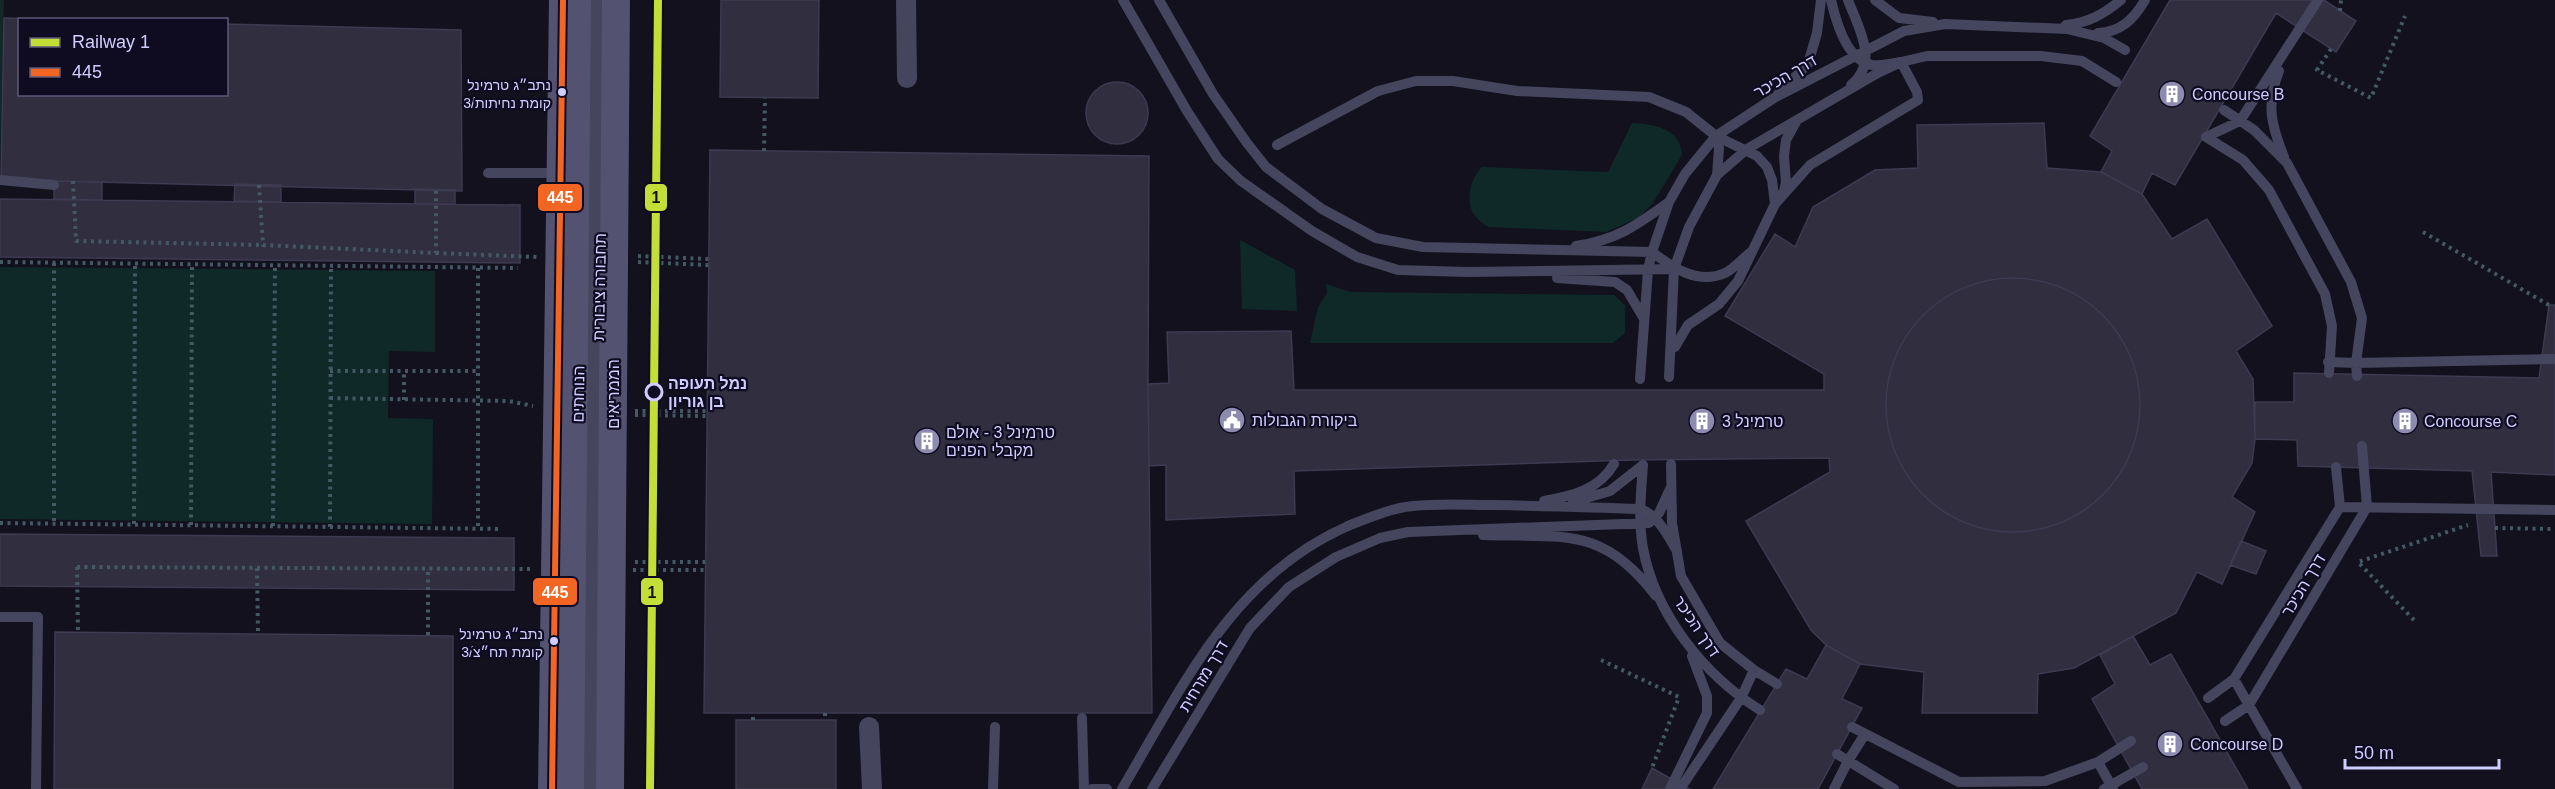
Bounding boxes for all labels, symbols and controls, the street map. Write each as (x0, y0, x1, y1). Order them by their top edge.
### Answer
legend (18, 18, 228, 96)
text: Railway 1 (72, 32, 150, 52)
street label: דרך הכיכר (1751, 52, 1820, 101)
text: 445 (72, 62, 102, 82)
place label: נתב״ג טרמינל 3/קומת נחיתות (463, 77, 551, 111)
building icon: Concourse B (2157, 79, 2187, 109)
marker: נתב״ג טרמינל 3/קומת נחיתות (556, 86, 568, 98)
place label: Concourse B (2192, 86, 2285, 103)
line badge: 445 (537, 183, 583, 212)
line badge: 1 (644, 183, 668, 212)
text: 445 (547, 189, 573, 206)
text: 1 (652, 189, 661, 206)
street label: תחבורה ציבורית (590, 233, 609, 341)
street label: הממריאים (605, 359, 622, 429)
street label: הנוחתים (570, 365, 587, 423)
place label: נמל תעופה בן גוריון (668, 375, 747, 410)
marker: נמל תעופה בן גוריון (645, 383, 663, 401)
public building icon: ביקורת הגבולות (1217, 405, 1247, 435)
building icon: טרמינל 3 (1687, 406, 1717, 436)
building icon: Concourse C (2390, 406, 2420, 436)
place label: ביקורת הגבולות (1252, 412, 1358, 429)
place label: טרמינל 3 (1722, 413, 1783, 430)
place label: Concourse C (2424, 413, 2517, 430)
place label: טרמינל 3 - אולם מקבלי הפנים (946, 424, 1055, 459)
building icon: טרמינל 3 - אולם מקבלי הפנים (912, 426, 942, 456)
street label: דרך הכיכר (2278, 551, 2329, 619)
line badge: 445 (532, 577, 578, 606)
line badge: 1 (640, 577, 664, 606)
text: 445 (542, 584, 568, 601)
text: 1 (648, 584, 657, 601)
street label: דרך הכיכר (1670, 593, 1723, 660)
place label: נתב״ג טרמינל 3/קומת תח״צ (459, 626, 543, 660)
marker: נתב״ג טרמינל 3/קומת תח״צ (548, 635, 560, 647)
street label: דרך מזרחית (1176, 638, 1231, 715)
building icon: Concourse D (2155, 729, 2185, 759)
scale bar (2345, 732, 2500, 770)
place label: Concourse D (2190, 736, 2283, 753)
text: 50 m (2354, 743, 2394, 763)

